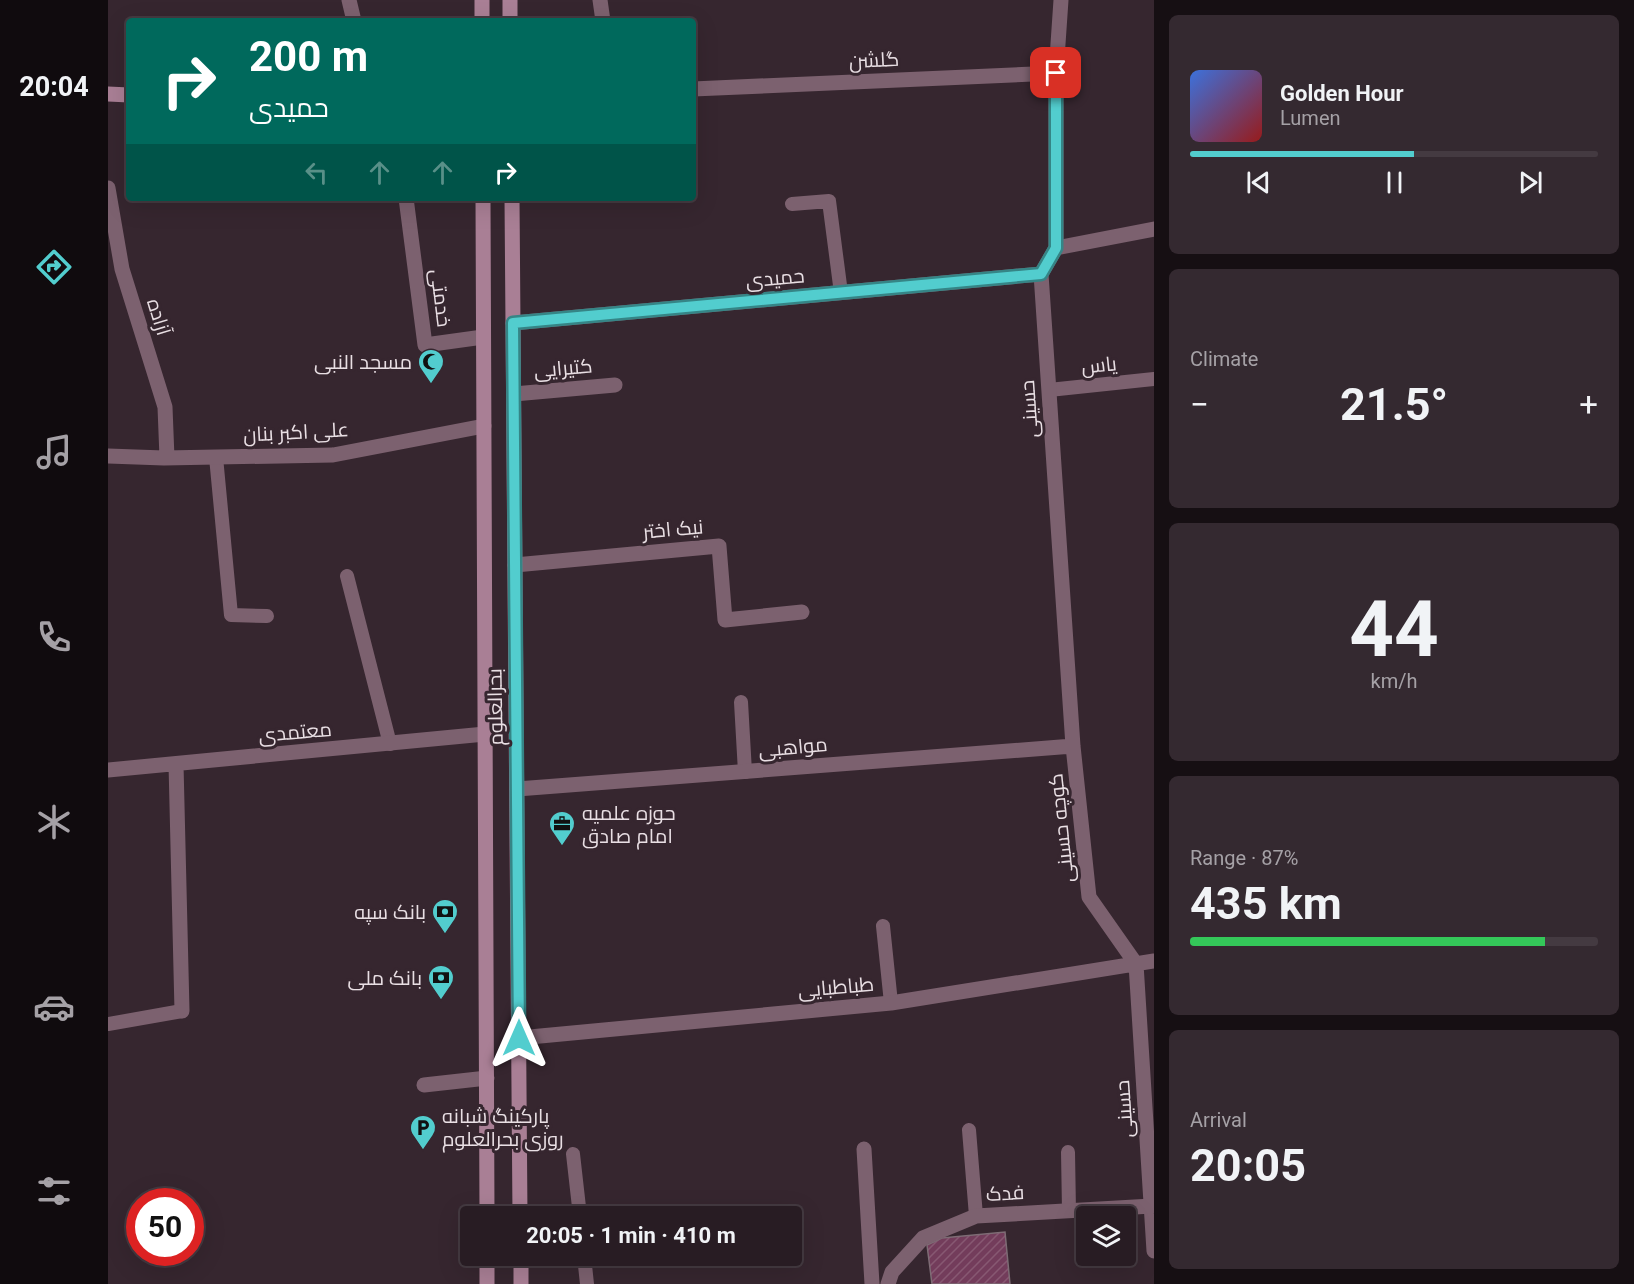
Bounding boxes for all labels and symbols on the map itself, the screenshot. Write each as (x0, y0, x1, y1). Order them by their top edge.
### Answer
street label: گلشن (848, 47, 900, 74)
pin (1030, 47, 1081, 98)
street label: حمیدی (745, 263, 806, 294)
street label: خدمتی (425, 268, 456, 328)
street label: آزاده (142, 296, 176, 339)
mosque icon: مسجد النبی (416, 347, 446, 385)
place label: مسجد النبی (314, 350, 412, 375)
street label: یاس (1080, 351, 1119, 380)
street label: کتیرایی (533, 353, 593, 384)
street label: حسینی (1015, 379, 1044, 439)
street label: علی اکبر بنان (243, 417, 350, 448)
street label: نیک اختر (641, 514, 704, 544)
street label: بحرالعلوم (482, 668, 510, 746)
street label: معتمدی (257, 717, 333, 748)
street label: مواهبی (757, 732, 829, 763)
street label: کوچه حسینی (1043, 772, 1080, 884)
place label: حوزه علمیه امام صادق (582, 801, 675, 850)
office icon: حوزه علمیه امام صادق (547, 809, 577, 847)
bank icon: بانک سپه (430, 897, 460, 935)
place label: بانک سپه (354, 900, 426, 925)
bank icon: بانک ملی (426, 963, 456, 1001)
place label: بانک ملی (347, 966, 422, 991)
street label: طباطبایی (797, 972, 875, 1003)
position arrow (487, 1006, 551, 1070)
street label: حسینی (1110, 1079, 1139, 1139)
place label: پارکینگ شبانه روزی بحرالعلوم (442, 1104, 564, 1153)
parking icon: پارکینگ شبانه روزی بحرالعلوم (408, 1113, 438, 1151)
street label: فدک (985, 1180, 1025, 1206)
speed limit sign: 50 (126, 1188, 204, 1266)

